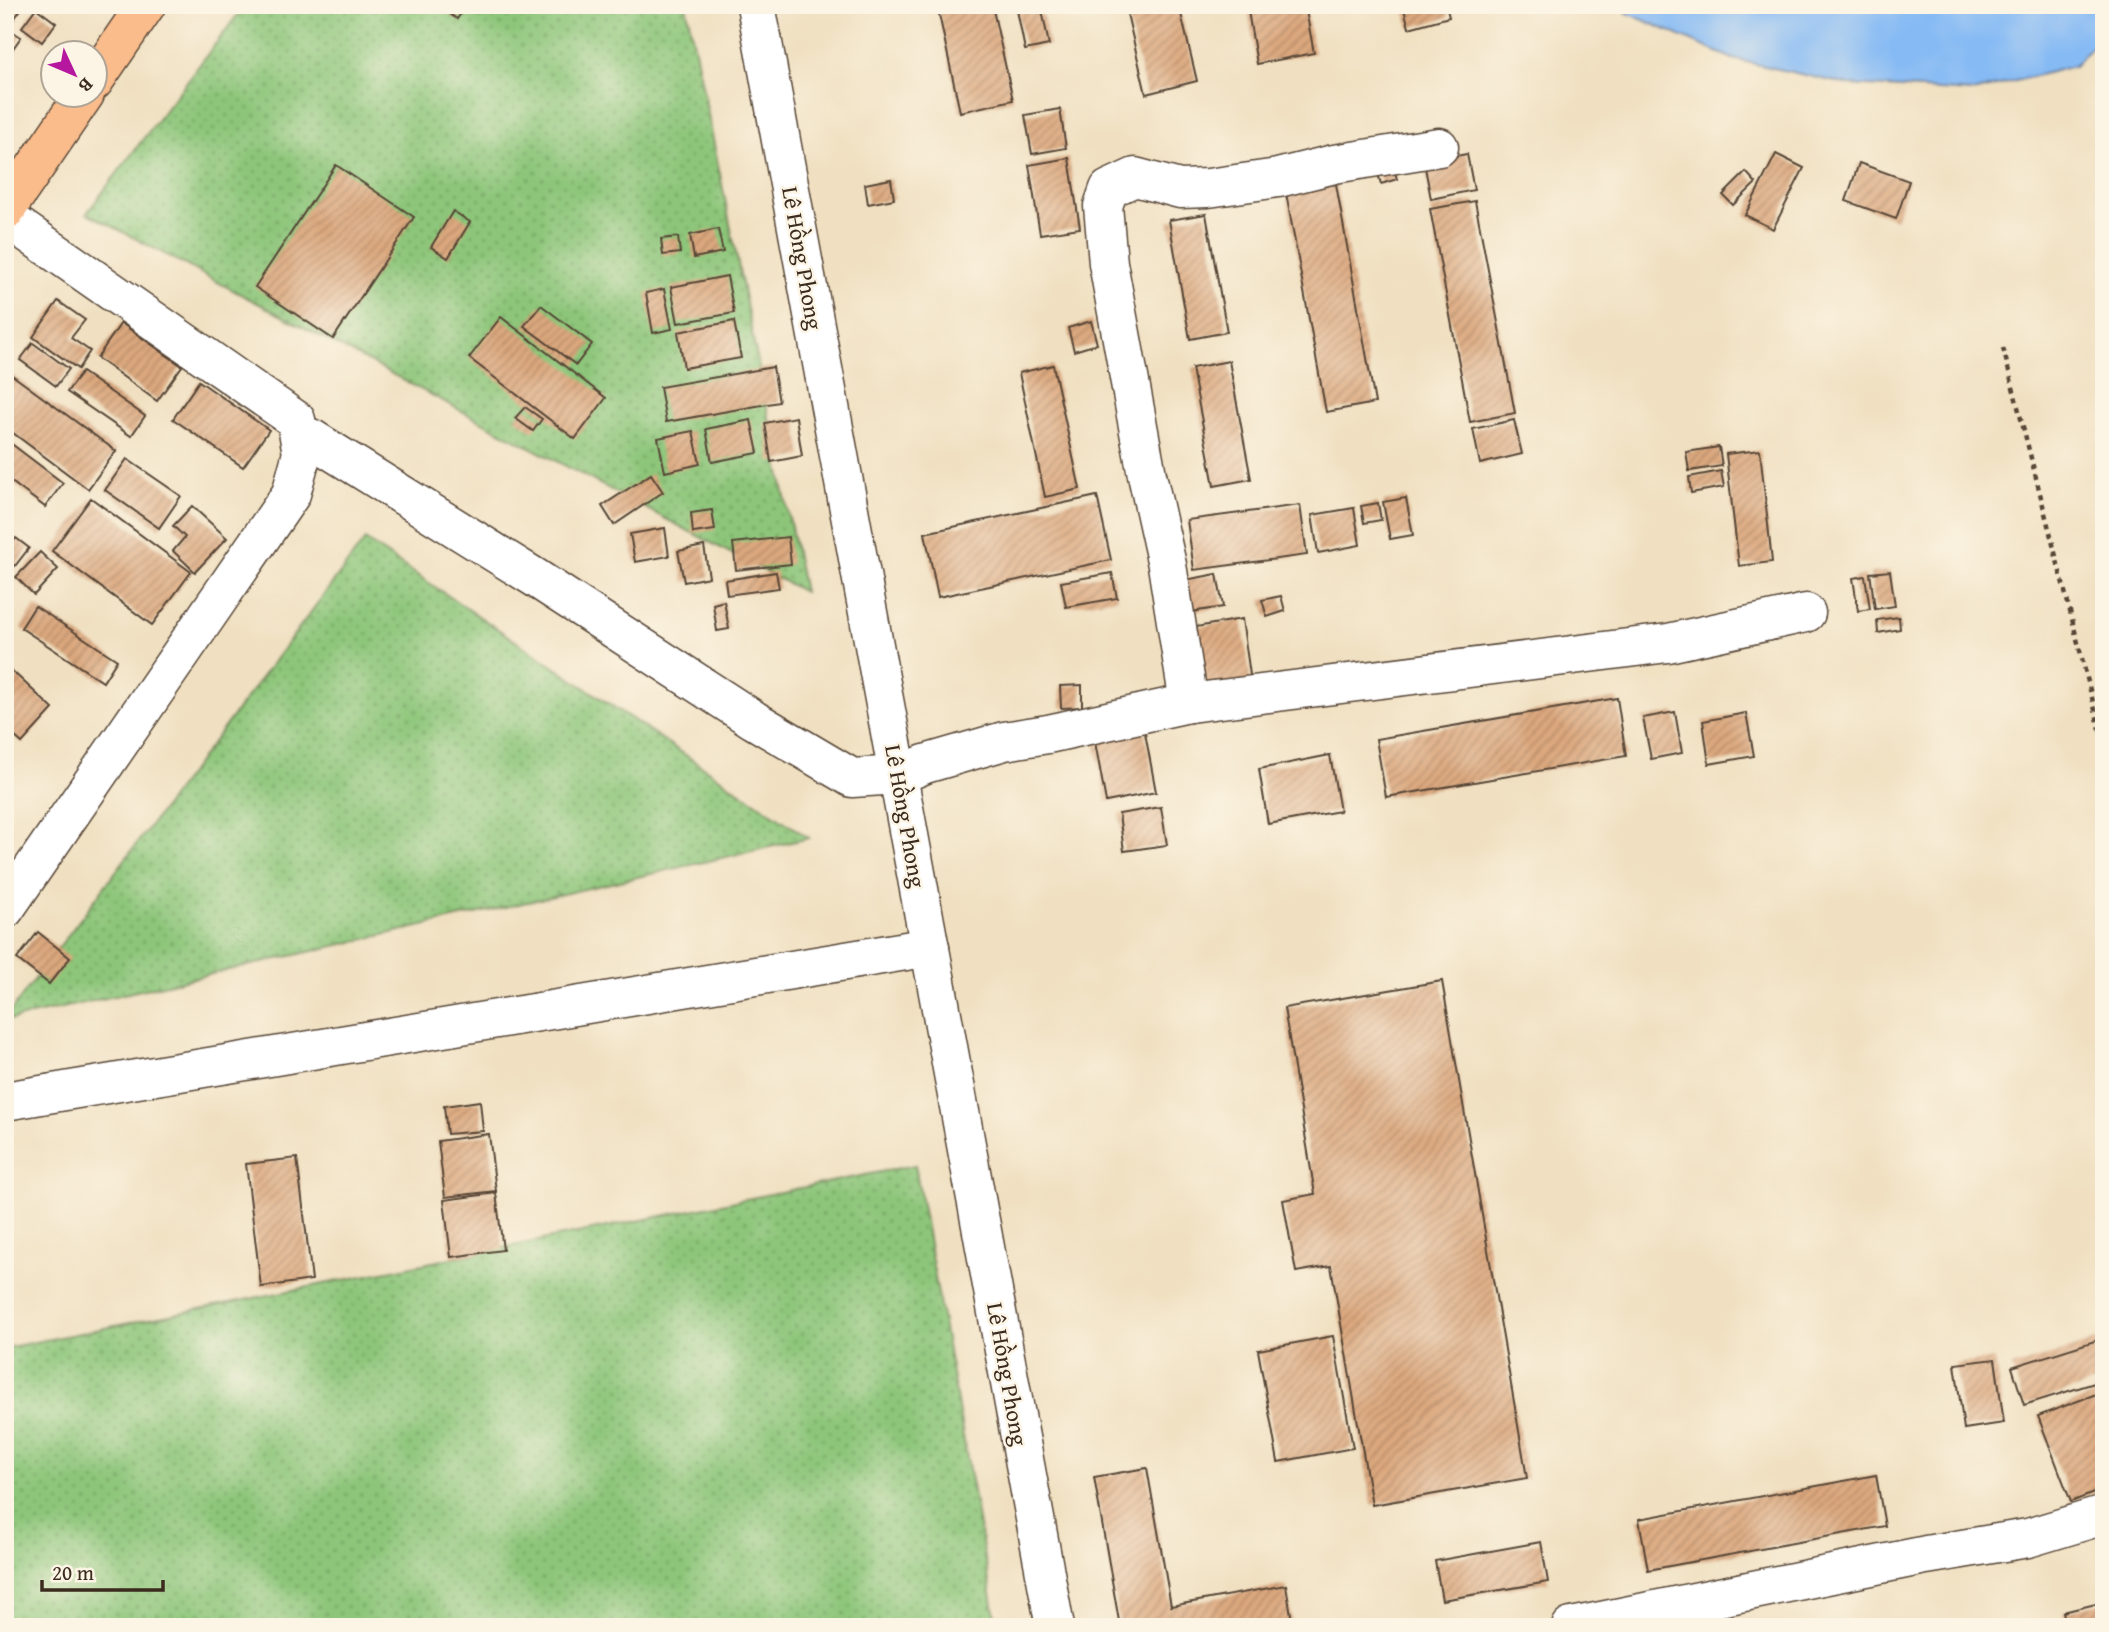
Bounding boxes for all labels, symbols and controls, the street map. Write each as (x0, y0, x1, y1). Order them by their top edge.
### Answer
north arrow (38, 38, 108, 108)
text: B (72, 72, 100, 100)
street label: Lê Hồng Phong (774, 184, 832, 333)
street label: Lê Hồng Phong (877, 742, 935, 891)
street label: Lê Hồng Phong (979, 1300, 1037, 1449)
scale bar (42, 1548, 163, 1592)
text: 20 m (52, 1557, 94, 1588)

